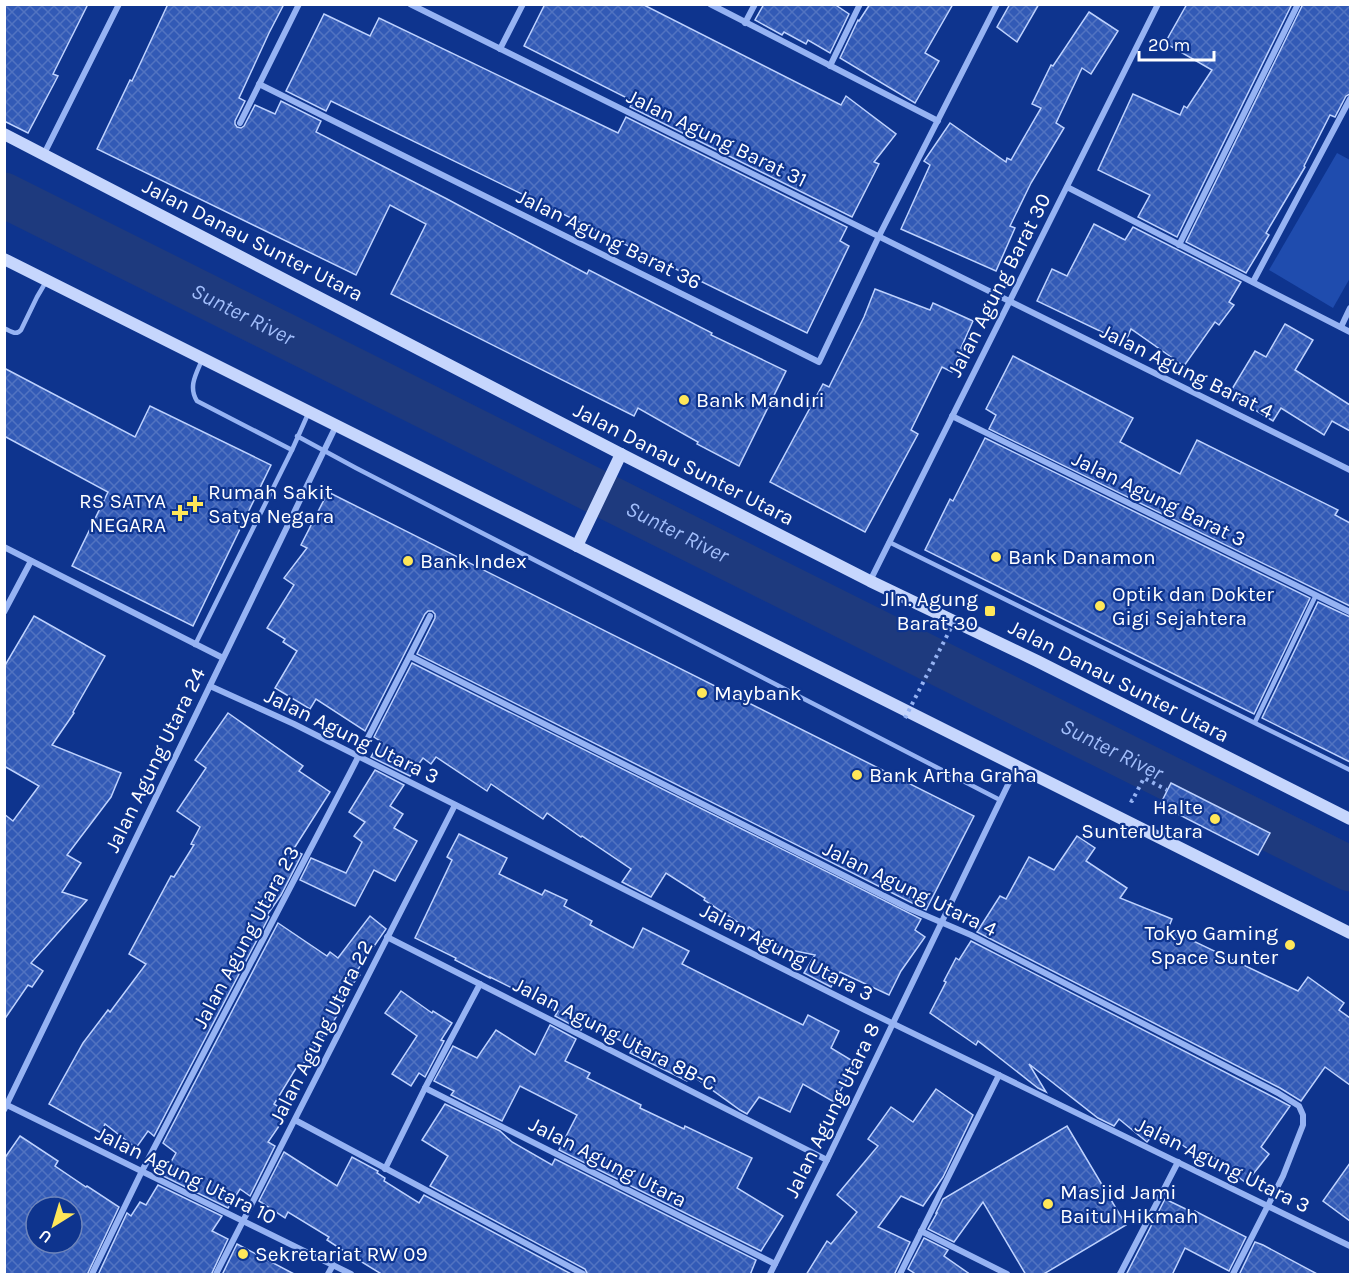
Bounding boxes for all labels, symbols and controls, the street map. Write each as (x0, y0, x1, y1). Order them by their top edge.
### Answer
scale bar (1139, 24, 1214, 62)
text: 20 m (1148, 34, 1190, 56)
street label: Jalan Agung Barat 31 (623, 84, 811, 192)
street label: Jalan Danau Sunter Utara (139, 174, 367, 306)
street label: Jalan Agung Barat 36 (513, 184, 705, 294)
street label: Jalan Agung Barat 30 (942, 189, 1056, 381)
water label: Sunter River (187, 278, 300, 352)
street label: Jalan Agung Barat 4 (1097, 319, 1278, 423)
place label: Bank Mandiri (696, 388, 825, 412)
marker: Bank Mandiri (677, 393, 691, 407)
street label: Jalan Danau Sunter Utara (570, 398, 798, 530)
street label: Jalan Agung Barat 3 (1068, 446, 1250, 552)
place label: Rumah Sakit Satya Negara (208, 480, 334, 528)
place label: RS SATYA NEGARA (79, 489, 166, 537)
marker: Rumah Sakit Satya Negara (186, 495, 204, 513)
water label: Sunter River (622, 496, 734, 569)
marker: RS SATYA NEGARA (171, 504, 189, 522)
place label: Bank Danamon (1008, 545, 1156, 569)
place label: Bank Index (420, 549, 527, 573)
marker: Bank Danamon (989, 550, 1003, 564)
marker: Bank Index (401, 554, 415, 568)
place label: Optik dan Dokter Gigi Sejahtera (1112, 582, 1274, 630)
place label: Jln. Agung Barat 30 (881, 587, 978, 635)
marker: Optik dan Dokter Gigi Sejahtera (1093, 599, 1107, 613)
marker: Jln. Agung Barat 30 (983, 604, 997, 618)
street label: Jalan Danau Sunter Utara (1005, 615, 1233, 747)
street label: Jalan Agung Utara 24 (100, 664, 210, 856)
place label: Maybank (714, 681, 802, 705)
street label: Jalan Agung Utara 3 (261, 683, 443, 789)
marker: Maybank (695, 686, 709, 700)
water label: Sunter River (1056, 713, 1169, 787)
place label: Bank Artha Graha (869, 763, 1037, 787)
marker: Bank Artha Graha (850, 768, 864, 782)
place label: Halte Sunter Utara (1081, 795, 1203, 843)
marker: Halte Sunter Utara (1208, 812, 1222, 826)
street label: Jalan Agung Utara 4 (819, 836, 1001, 942)
street label: Jalan Agung Utara 23 (188, 842, 304, 1032)
street label: Jalan Agung Utara 3 (696, 898, 878, 1006)
place label: Tokyo Gaming Space Sunter (1144, 921, 1278, 969)
street label: Jalan Agung Utara 22 (264, 936, 378, 1128)
marker: Tokyo Gaming Space Sunter (1283, 938, 1297, 952)
street label: Jalan Agung Utara 8B-C (509, 972, 721, 1096)
street label: Jalan Agung Utara 8 (779, 1019, 885, 1201)
street label: Jalan Agung Utara (525, 1112, 691, 1212)
street label: Jalan Agung Utara 3 (1132, 1112, 1314, 1218)
street label: Jalan Agung Utara 10 (92, 1121, 280, 1229)
place label: Masjid Jami Baitul Hikmah (1060, 1180, 1198, 1228)
north arrow (24, 1195, 84, 1255)
marker: Masjid Jami Baitul Hikmah (1041, 1197, 1055, 1211)
text: U (35, 1226, 55, 1247)
place label: Sekretariat RW 09 (255, 1242, 428, 1266)
marker: Sekretariat RW 09 (236, 1247, 250, 1261)

